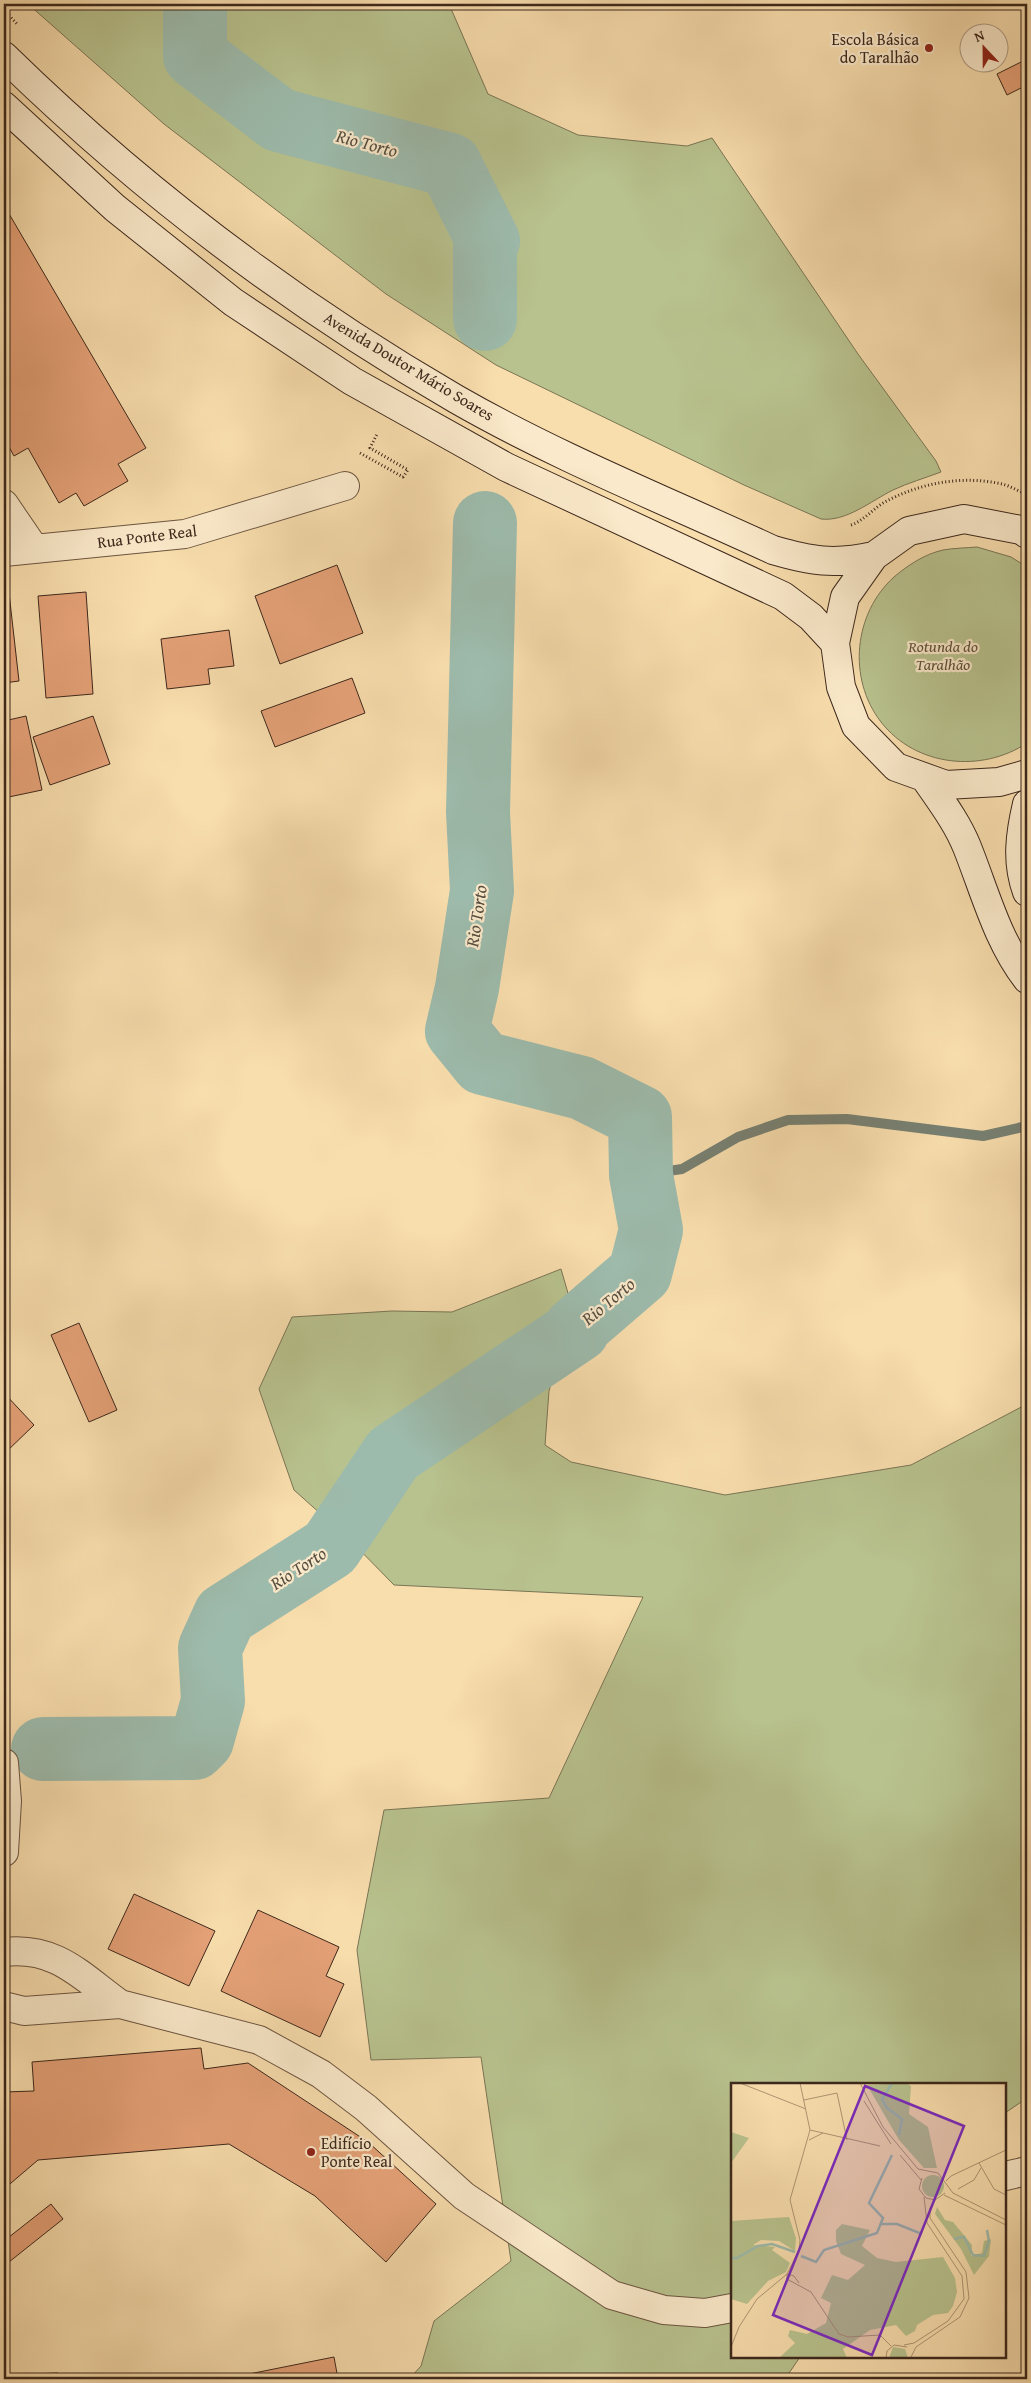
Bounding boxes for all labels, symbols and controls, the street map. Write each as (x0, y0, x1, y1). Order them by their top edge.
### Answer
north arrow (958, 22, 1008, 72)
text: N (971, 25, 988, 47)
place label: Escola Básica do Taralhão (832, 27, 919, 69)
marker: Escola Básica do Taralhão (923, 42, 935, 54)
water label: Rio Torto (332, 122, 401, 164)
street label: Avenida Doutor Mário Soares (319, 306, 499, 426)
street label: Rua Ponte Real (96, 518, 199, 554)
park label: Rotunda do Taralhão (907, 634, 978, 676)
water label: Rio Torto (458, 883, 494, 950)
water label: Rio Torto (575, 1270, 641, 1332)
water label: Rio Torto (264, 1540, 332, 1597)
inset map (731, 2083, 1006, 2358)
place label: Edifício Ponte Real (321, 2131, 393, 2173)
marker: Edifício Ponte Real (305, 2146, 317, 2158)

